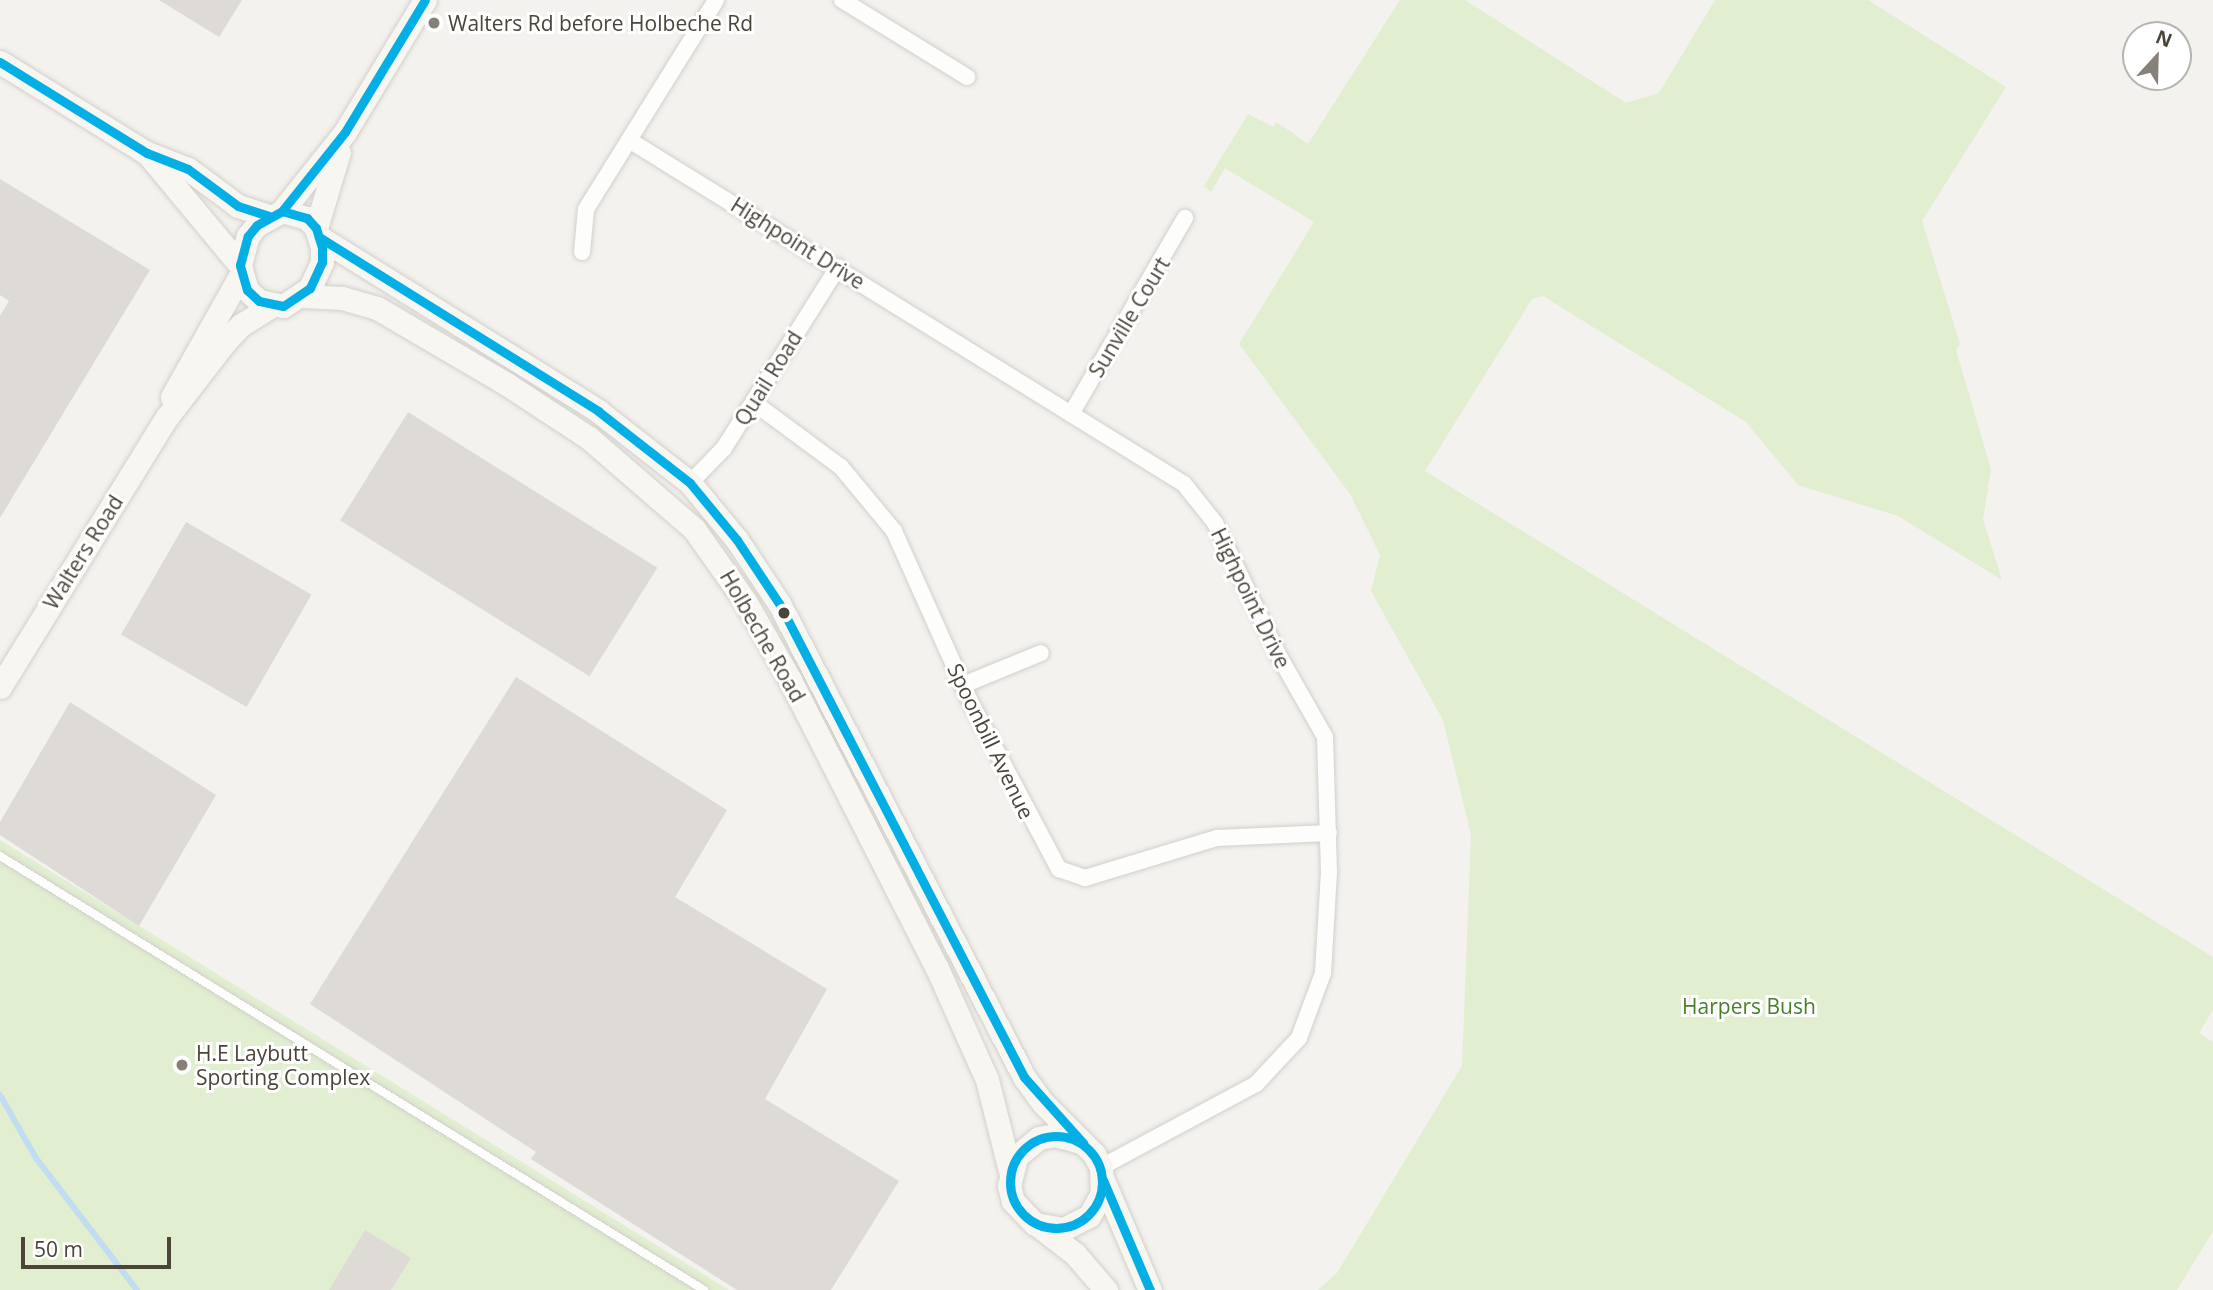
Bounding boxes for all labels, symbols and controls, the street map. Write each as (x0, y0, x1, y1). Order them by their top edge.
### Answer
place label: Walters Rd before Holbeche Rd (448, 10, 753, 36)
marker: Walters Rd before Holbeche Rd (426, 15, 442, 31)
north arrow (2122, 21, 2192, 91)
text: N (2152, 23, 2176, 53)
street label: Highpoint Drive (726, 192, 870, 294)
street label: Sunville Court (1083, 252, 1175, 382)
street label: Quail Road (729, 326, 807, 430)
street label: Walters Road (38, 490, 128, 614)
street label: Highpoint Drive (1206, 524, 1296, 672)
street label: Holbeche Road (715, 565, 811, 707)
unlabelled marker (777, 606, 791, 620)
street label: Spoonbill Avenue (942, 659, 1040, 823)
park label: Harpers Bush (1682, 993, 1816, 1019)
place label: H.E Laybutt Sporting Complex (196, 1040, 370, 1090)
marker: H.E Laybutt Sporting Complex (174, 1057, 190, 1073)
scale bar (24, 1224, 175, 1268)
text: 50 m (34, 1235, 83, 1263)

